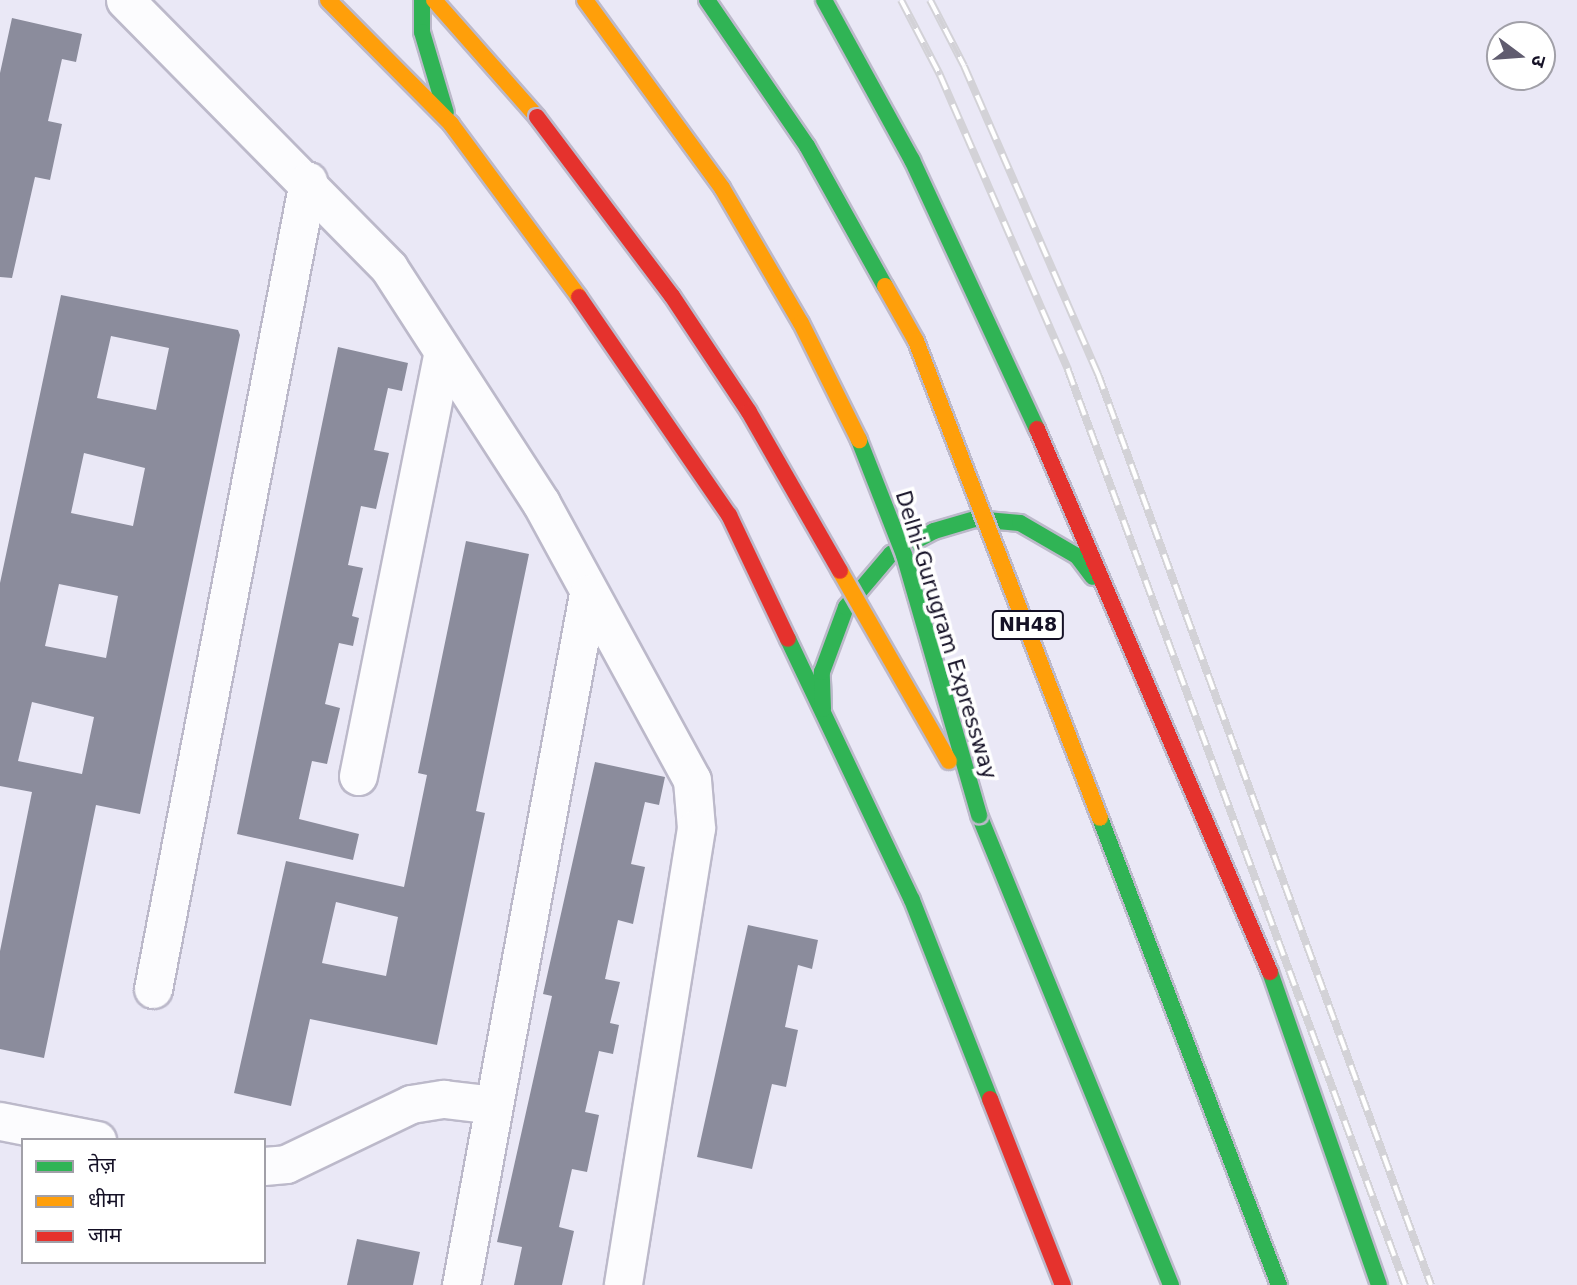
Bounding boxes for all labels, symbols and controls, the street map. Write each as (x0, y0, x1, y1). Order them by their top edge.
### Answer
north arrow (1486, 21, 1556, 91)
text: उ (1527, 53, 1551, 70)
street label: Delhi-Gurugram Expressway (890, 488, 1002, 782)
road number: NH48 (991, 610, 1065, 640)
legend (21, 1138, 266, 1264)
text: तेज़ (88, 1153, 116, 1177)
text: धीमा (88, 1188, 124, 1212)
text: जाम (88, 1223, 122, 1247)

